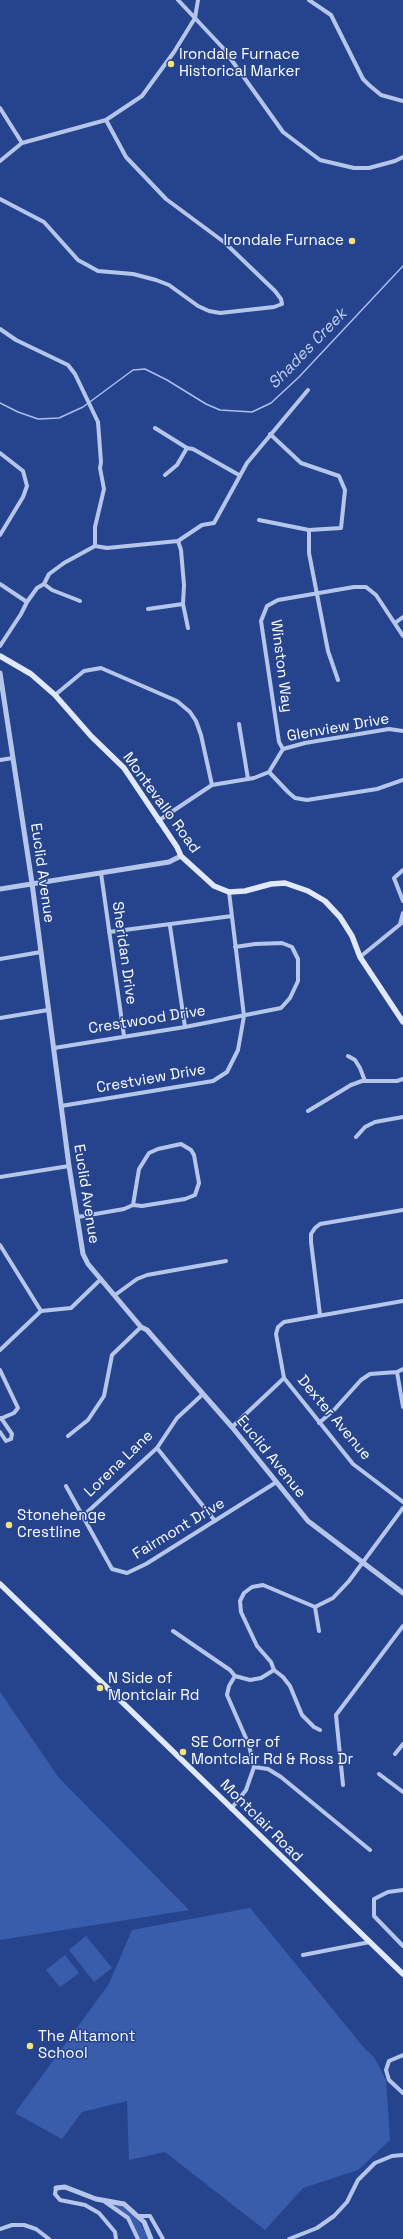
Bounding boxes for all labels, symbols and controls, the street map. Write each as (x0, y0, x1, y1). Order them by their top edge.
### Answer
place label: Irondale Furnace Historical Marker (179, 46, 300, 81)
marker: Irondale Furnace Historical Marker (166, 59, 176, 69)
place label: Irondale Furnace (223, 232, 344, 250)
marker: Irondale Furnace (347, 236, 357, 246)
water label: Shades Creek (265, 305, 351, 393)
street label: Winston Way (266, 619, 296, 713)
street label: Glenview Drive (285, 710, 391, 746)
street label: Montevallo Road (118, 749, 204, 857)
street label: Euclid Avenue (26, 822, 58, 924)
street label: Sheridan Drive (108, 900, 140, 1006)
street label: Crestwood Drive (87, 1002, 207, 1038)
street label: Crestview Drive (95, 1061, 207, 1097)
street label: Euclid Avenue (69, 1143, 103, 1245)
street label: Dexter Avenue (293, 1372, 375, 1464)
street label: Euclid Avenue (232, 1412, 310, 1502)
street label: Lorena Lane (81, 1427, 157, 1501)
street label: Fairmont Drive (130, 1495, 228, 1563)
place label: Stonehenge Crestline (17, 1507, 106, 1542)
marker: Stonehenge Crestline (4, 1520, 14, 1530)
place label: N Side of Montclair Rd (108, 1670, 199, 1705)
marker: N Side of Montclair Rd (95, 1683, 105, 1693)
place label: SE Corner of Montclair Rd & Ross Dr (191, 1734, 353, 1769)
marker: SE Corner of Montclair Rd & Ross Dr (178, 1747, 188, 1757)
street label: Montclair Road (216, 1776, 306, 1866)
place label: The Altamont School (38, 2028, 135, 2063)
marker: The Altamont School (25, 2041, 35, 2051)

